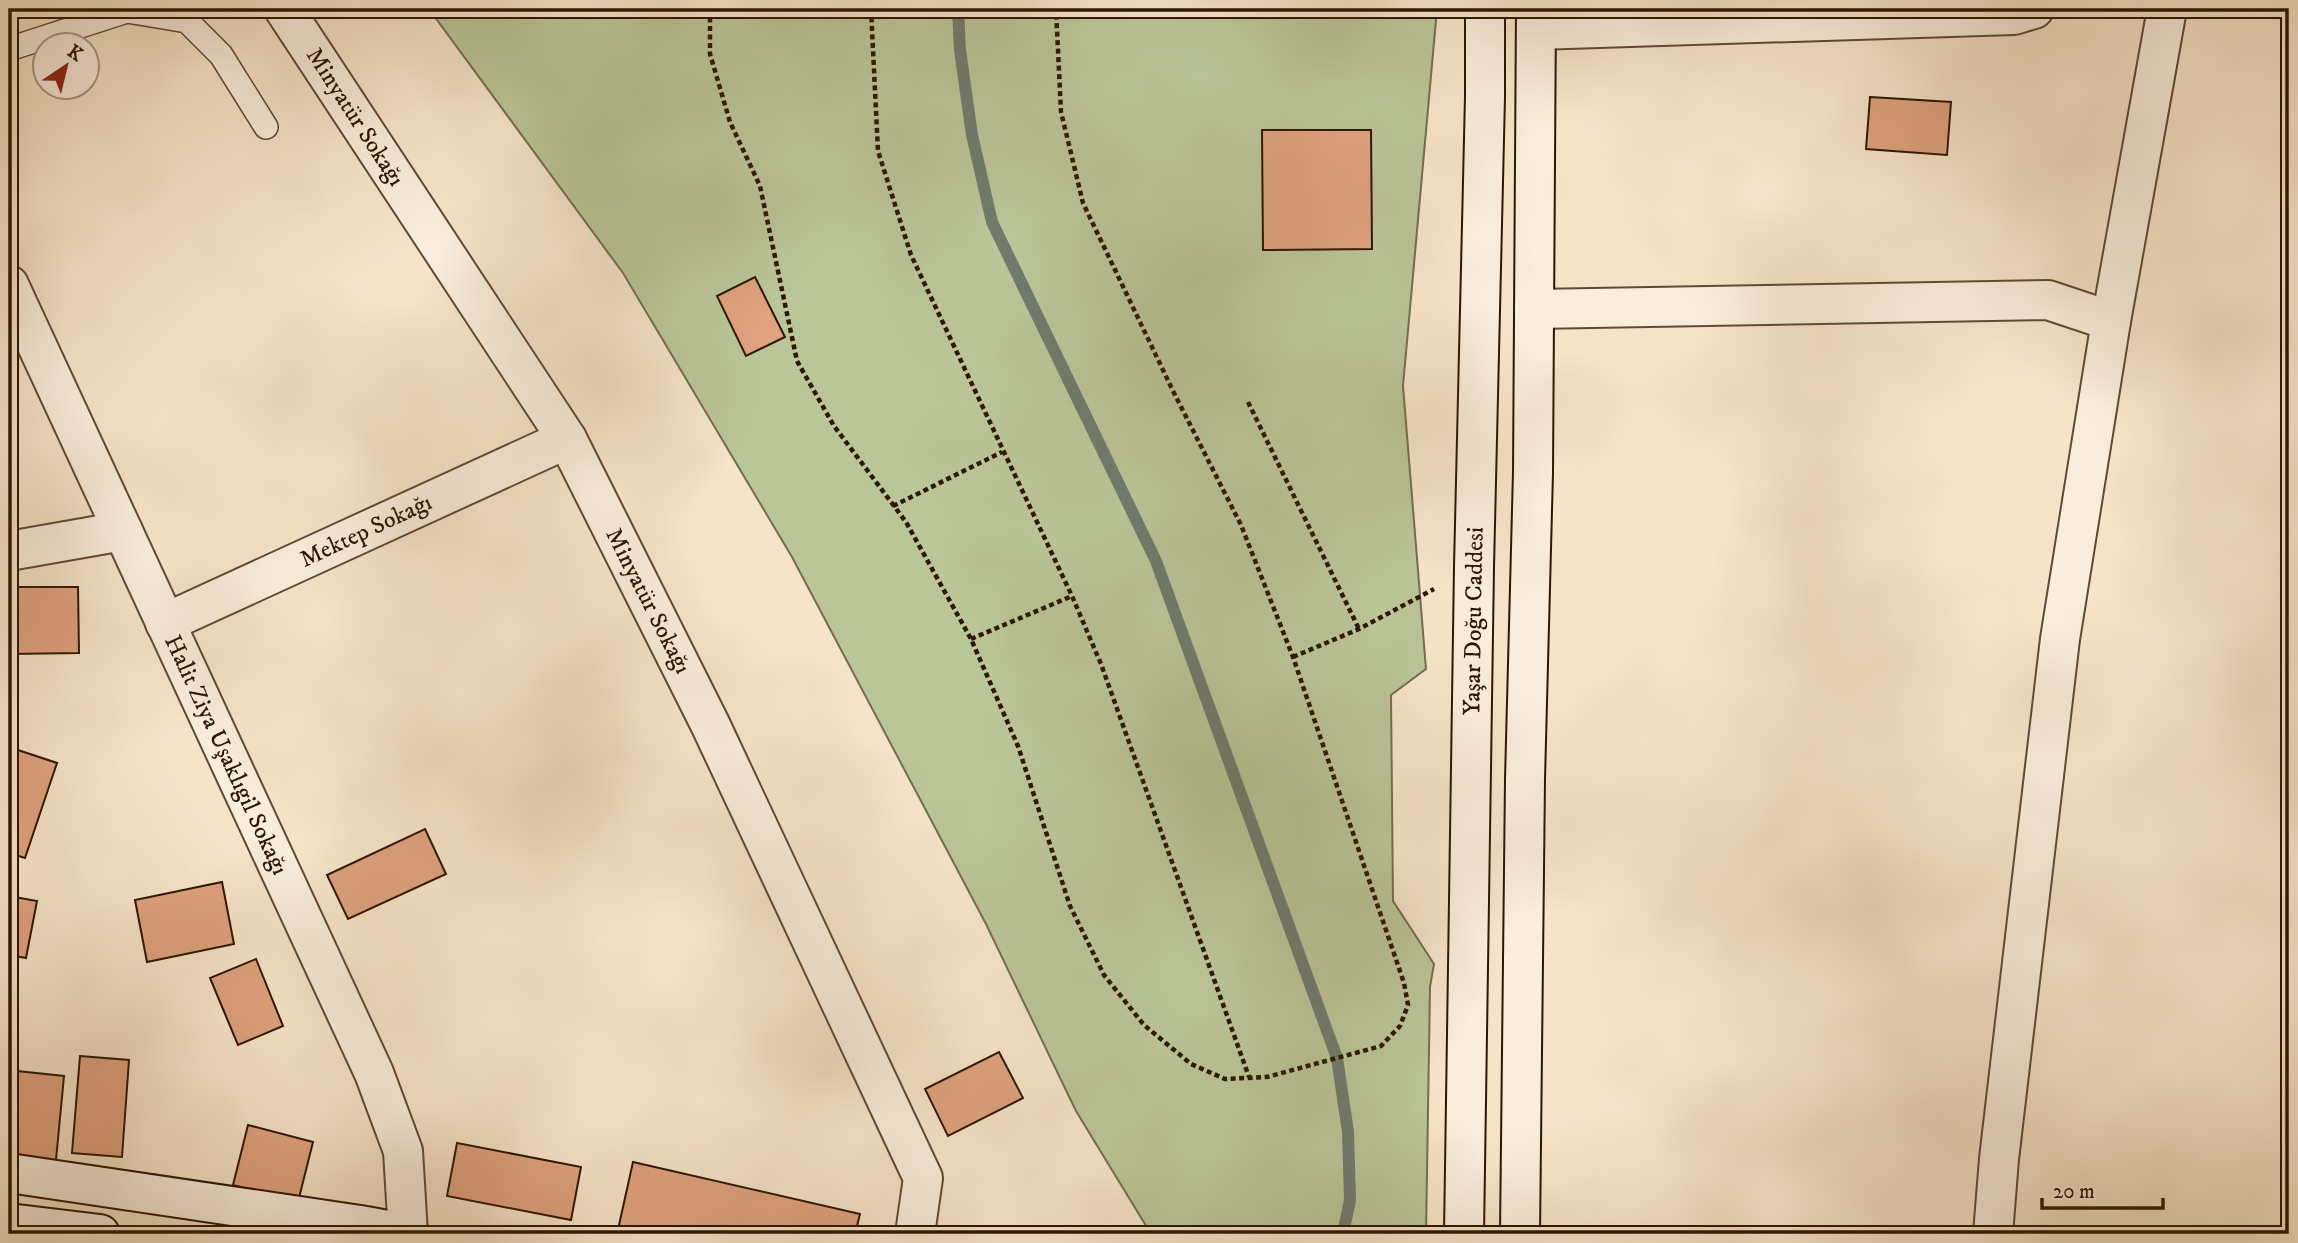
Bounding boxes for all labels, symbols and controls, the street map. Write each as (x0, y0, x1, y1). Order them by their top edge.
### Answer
north arrow (32, 32, 102, 102)
text: K (63, 40, 87, 67)
street label: Minyatür Sokağı (299, 42, 411, 192)
street label: Mektep Sokağı (295, 487, 437, 575)
street label: Minyatür Sokağı (598, 523, 698, 679)
street label: Yaşar Doğu Caddesi (1457, 527, 1491, 715)
street label: Halit Ziya Uşaklıgil Sokağı (157, 630, 295, 880)
scale bar (2042, 1166, 2163, 1210)
text: 20 m (2053, 1179, 2095, 1205)

